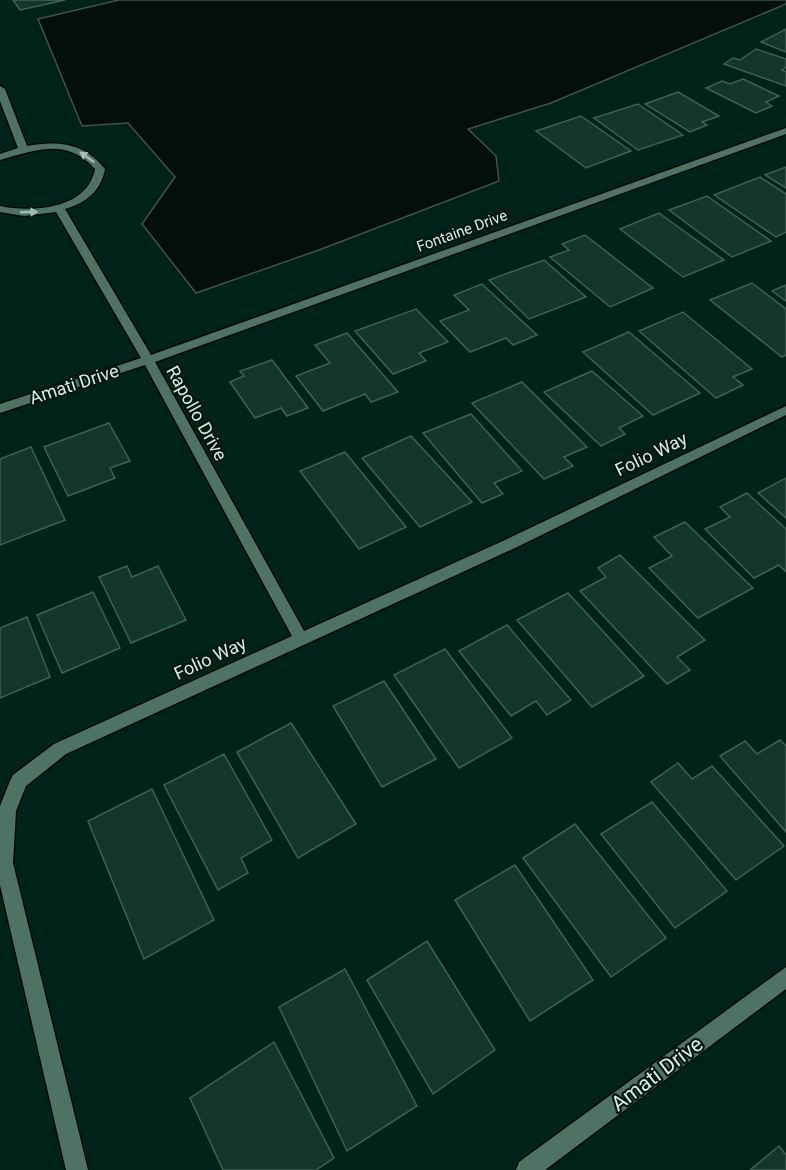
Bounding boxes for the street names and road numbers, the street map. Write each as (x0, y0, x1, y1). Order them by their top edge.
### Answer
street label: Fontaine Drive (414, 206, 510, 256)
street label: Amati Drive (27, 360, 121, 408)
street label: Rapollo Drive (162, 362, 232, 464)
street label: Folio Way (612, 427, 691, 480)
street label: Folio Way (170, 632, 250, 684)
street label: Amati Drive (607, 1032, 707, 1116)

